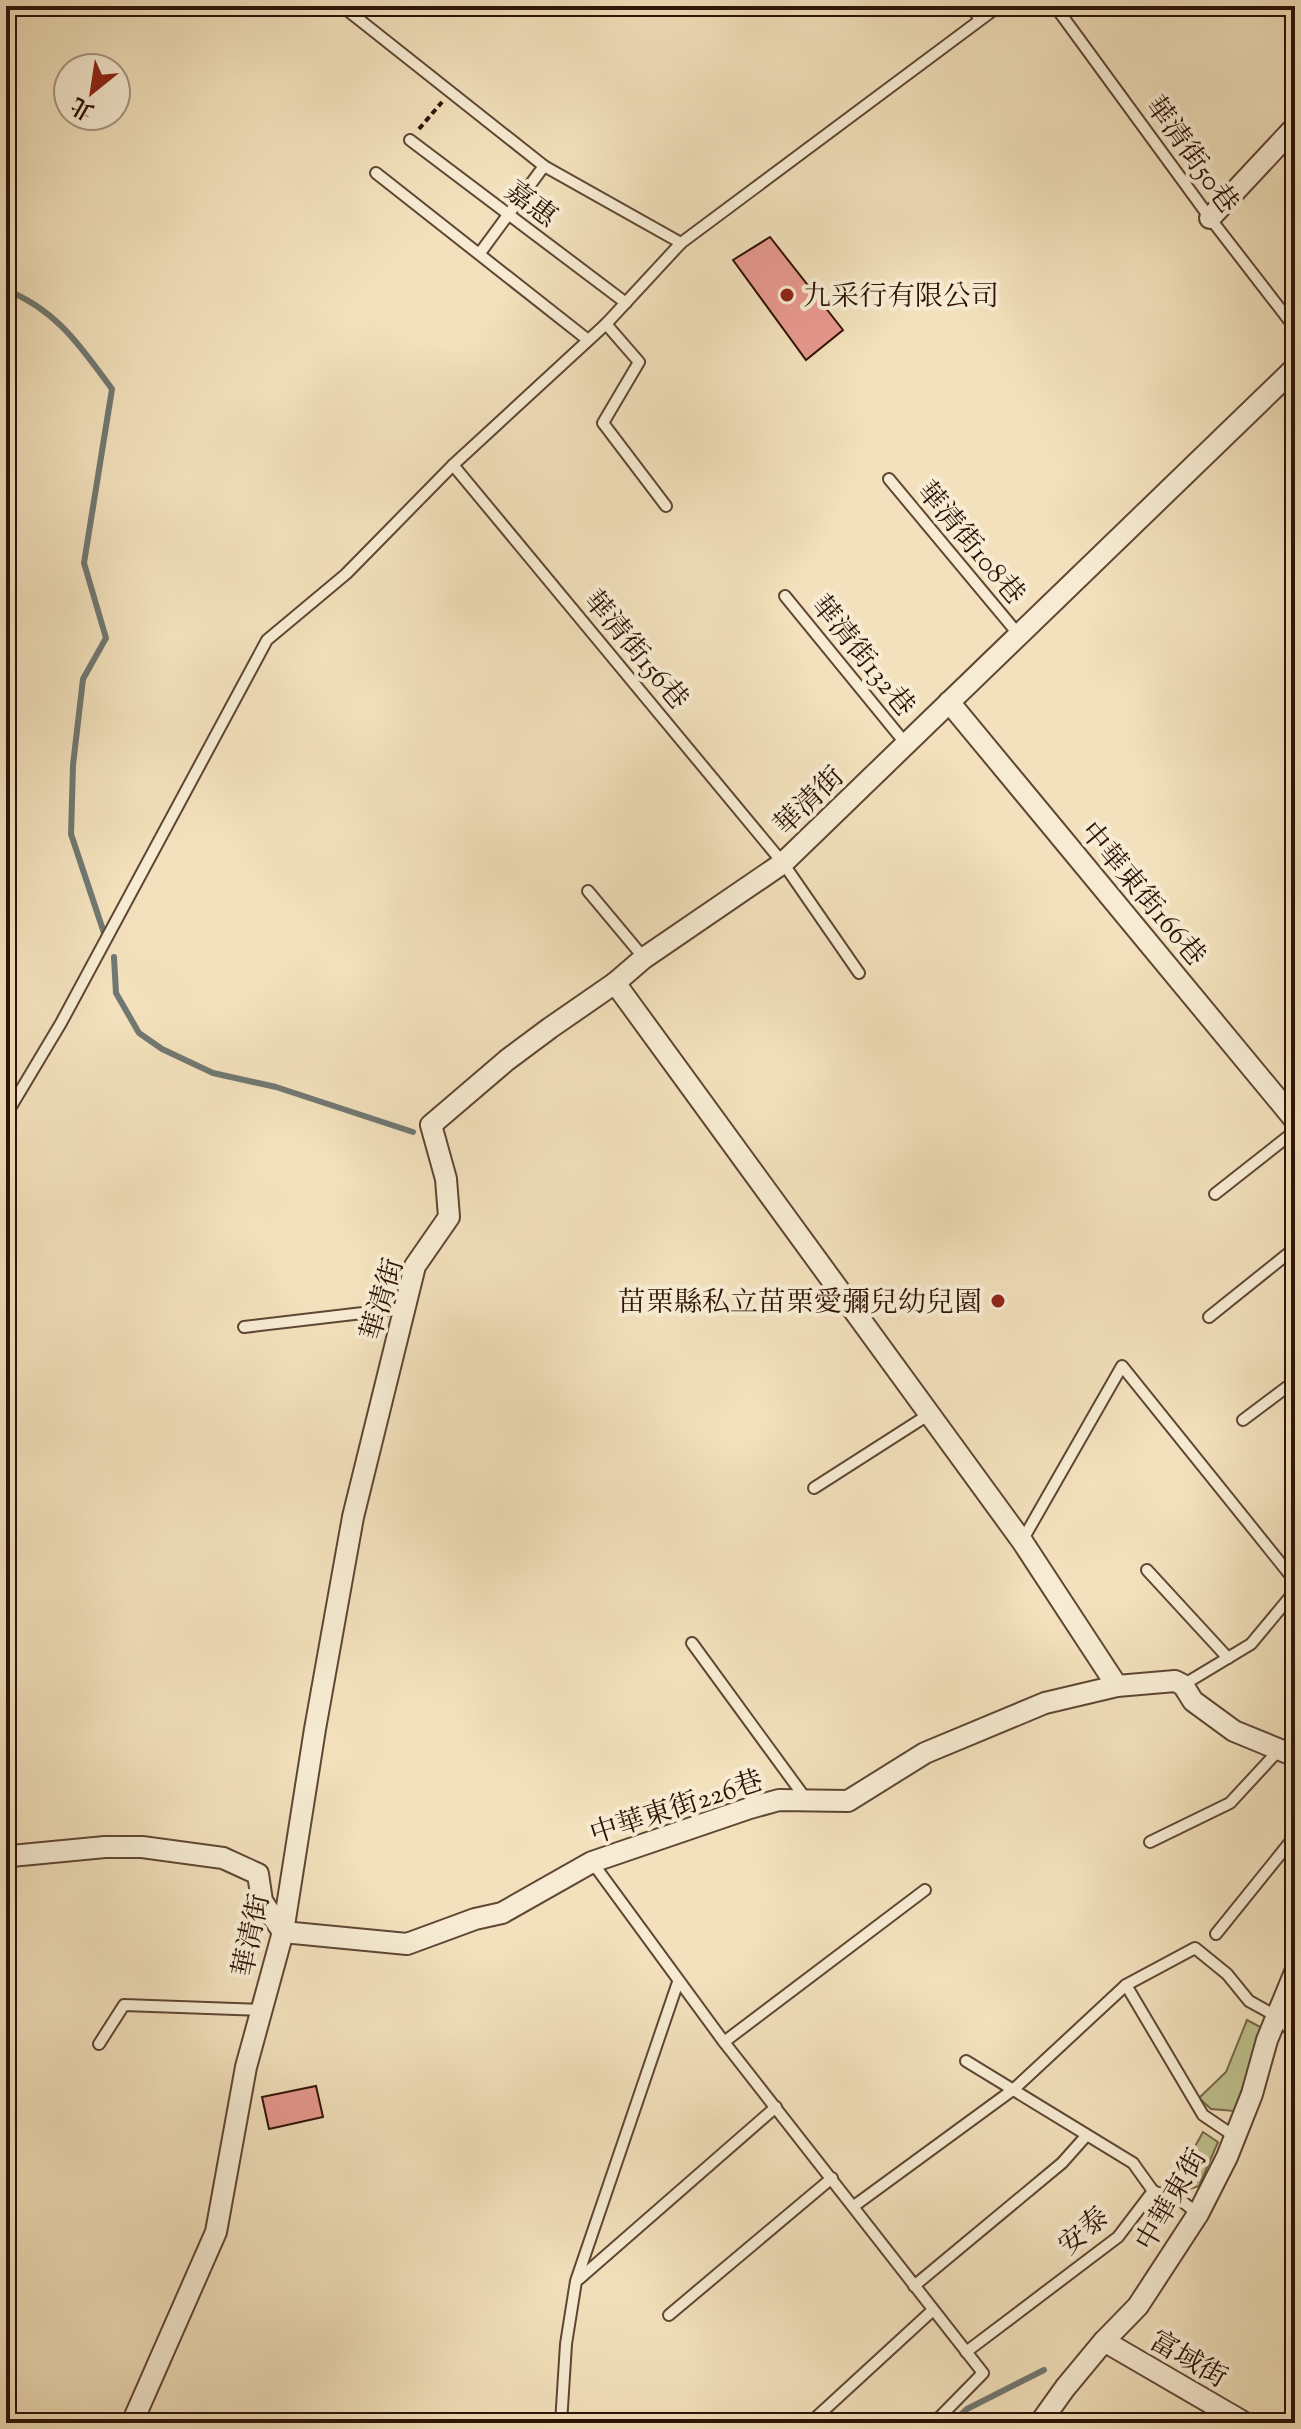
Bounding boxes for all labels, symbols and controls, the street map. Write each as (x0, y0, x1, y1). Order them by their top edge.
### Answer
north arrow (52, 52, 132, 132)
text: 北 (66, 87, 101, 126)
street label: 華清街50巷 (1134, 89, 1247, 223)
street label: 嘉惠 (496, 173, 565, 238)
place label: 九采行有限公司 (803, 278, 999, 318)
marker: 九采行有限公司 (778, 286, 796, 304)
street label: 華清街108巷 (906, 474, 1033, 614)
street label: 華清街156巷 (573, 583, 697, 719)
street label: 華清街132巷 (800, 588, 923, 726)
street label: 華清街 (766, 759, 854, 846)
street label: 中華東街166巷 (1069, 814, 1214, 976)
street label: 華清街 (352, 1254, 415, 1346)
place label: 苗栗縣私立苗栗愛彌兒幼兒園 (618, 1284, 982, 1324)
marker: 苗栗縣私立苗栗愛彌兒幼兒園 (989, 1292, 1007, 1310)
street label: 中華東街226巷 (585, 1762, 769, 1856)
street label: 華清街 (225, 1890, 281, 1981)
street label: 中華東街 (1127, 2142, 1218, 2259)
street label: 安泰 (1051, 2199, 1119, 2266)
street label: 富域街 (1141, 2322, 1234, 2399)

